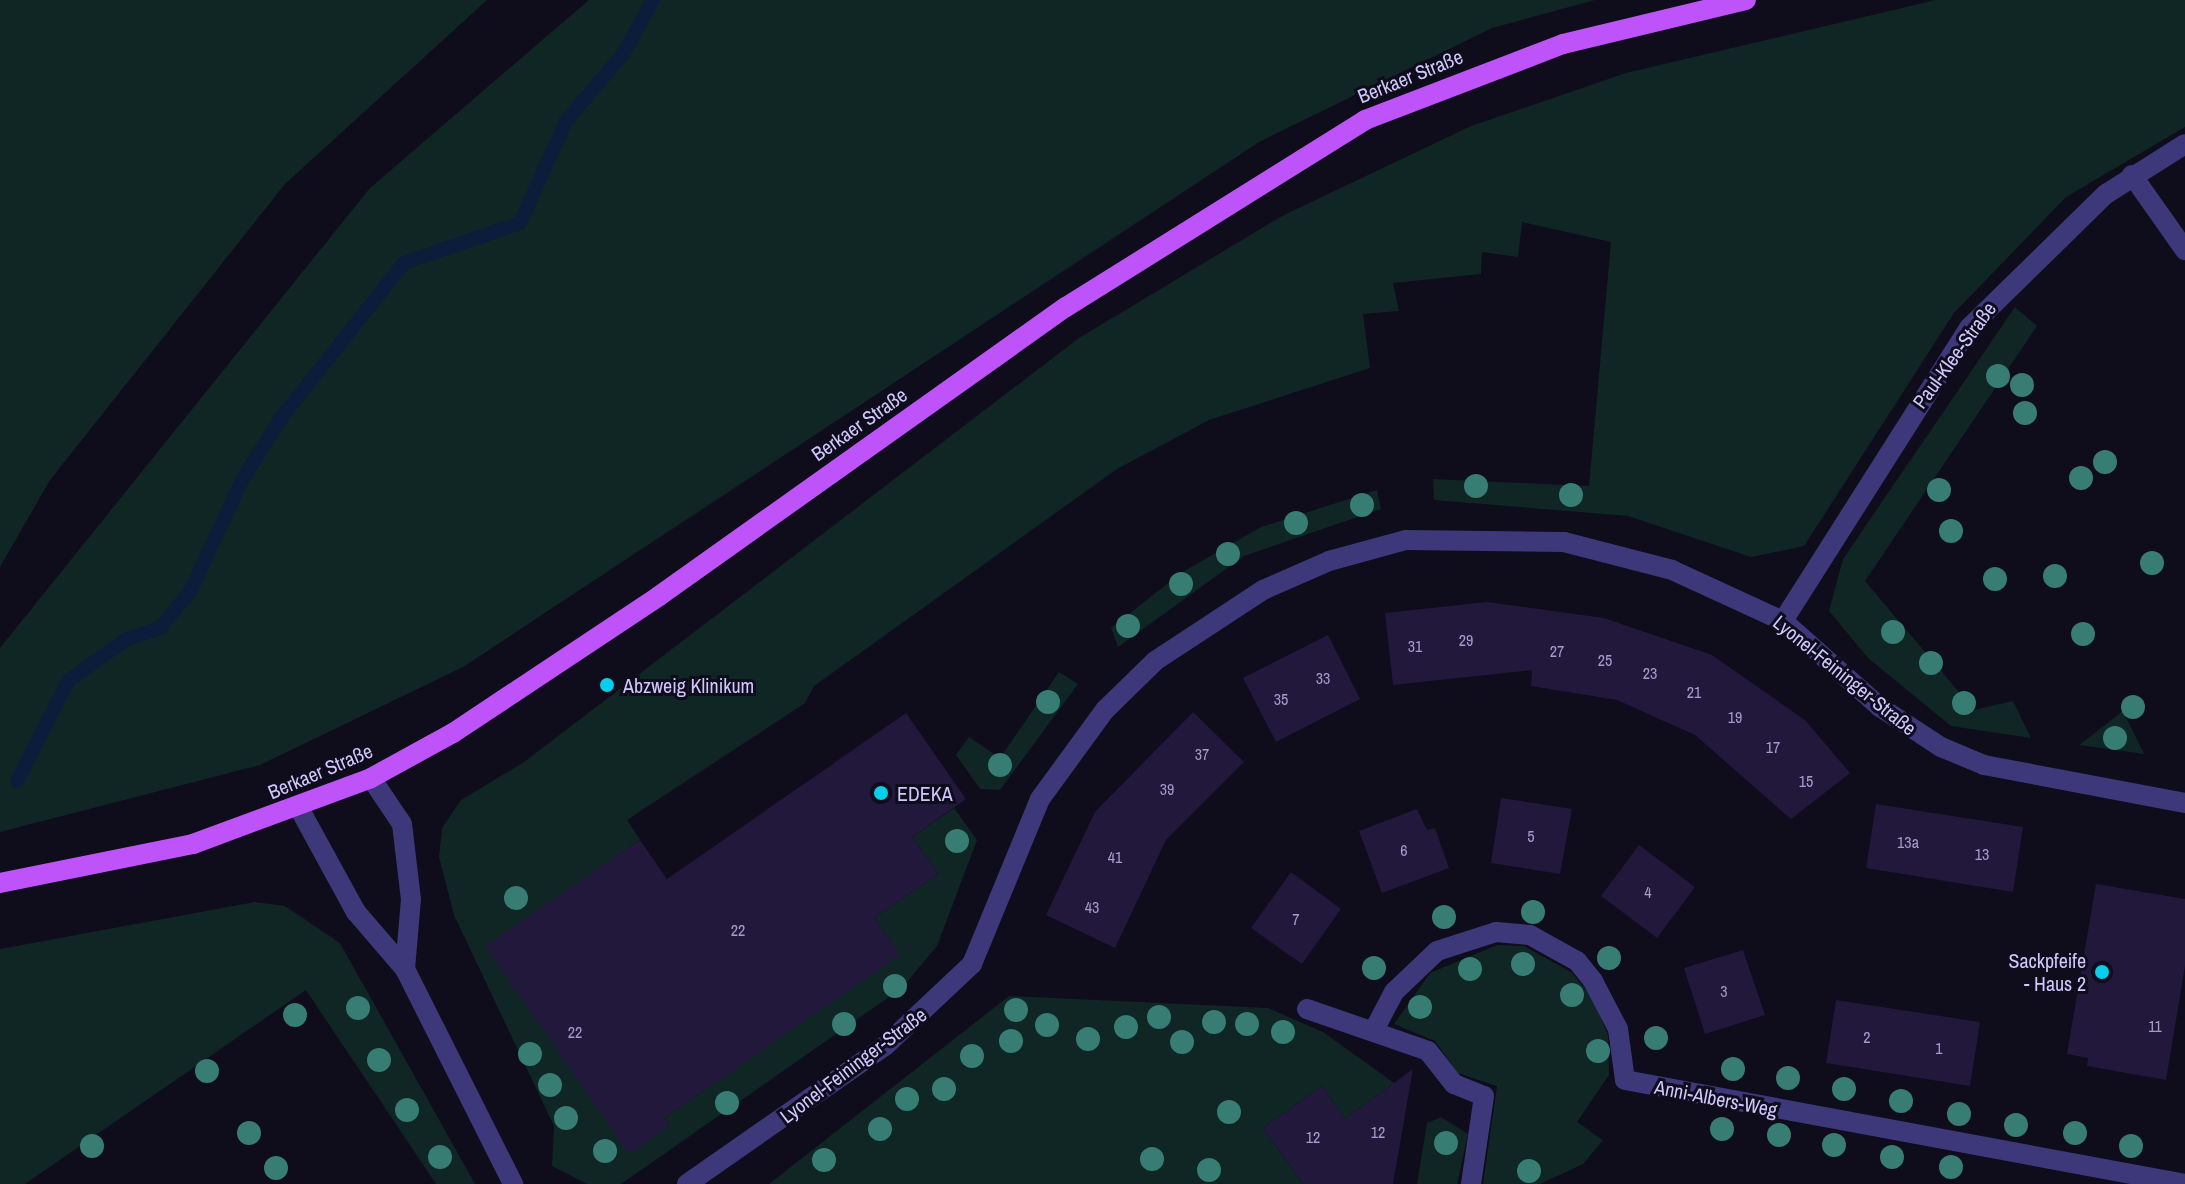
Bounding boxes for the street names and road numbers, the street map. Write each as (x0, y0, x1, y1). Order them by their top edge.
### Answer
street label: Berkaer Straße (1354, 44, 1466, 108)
street label: Paul-Klee-Straße (1907, 297, 2001, 413)
street label: Berkaer Straße (807, 382, 911, 466)
street label: Lyonel-Feininger-Straße (1769, 610, 1921, 740)
street label: Berkaer Straße (264, 738, 376, 804)
street label: Lyonel-Feininger-Straße (775, 1002, 931, 1128)
street label: Anni-Albers-Weg (1653, 1074, 1779, 1122)

